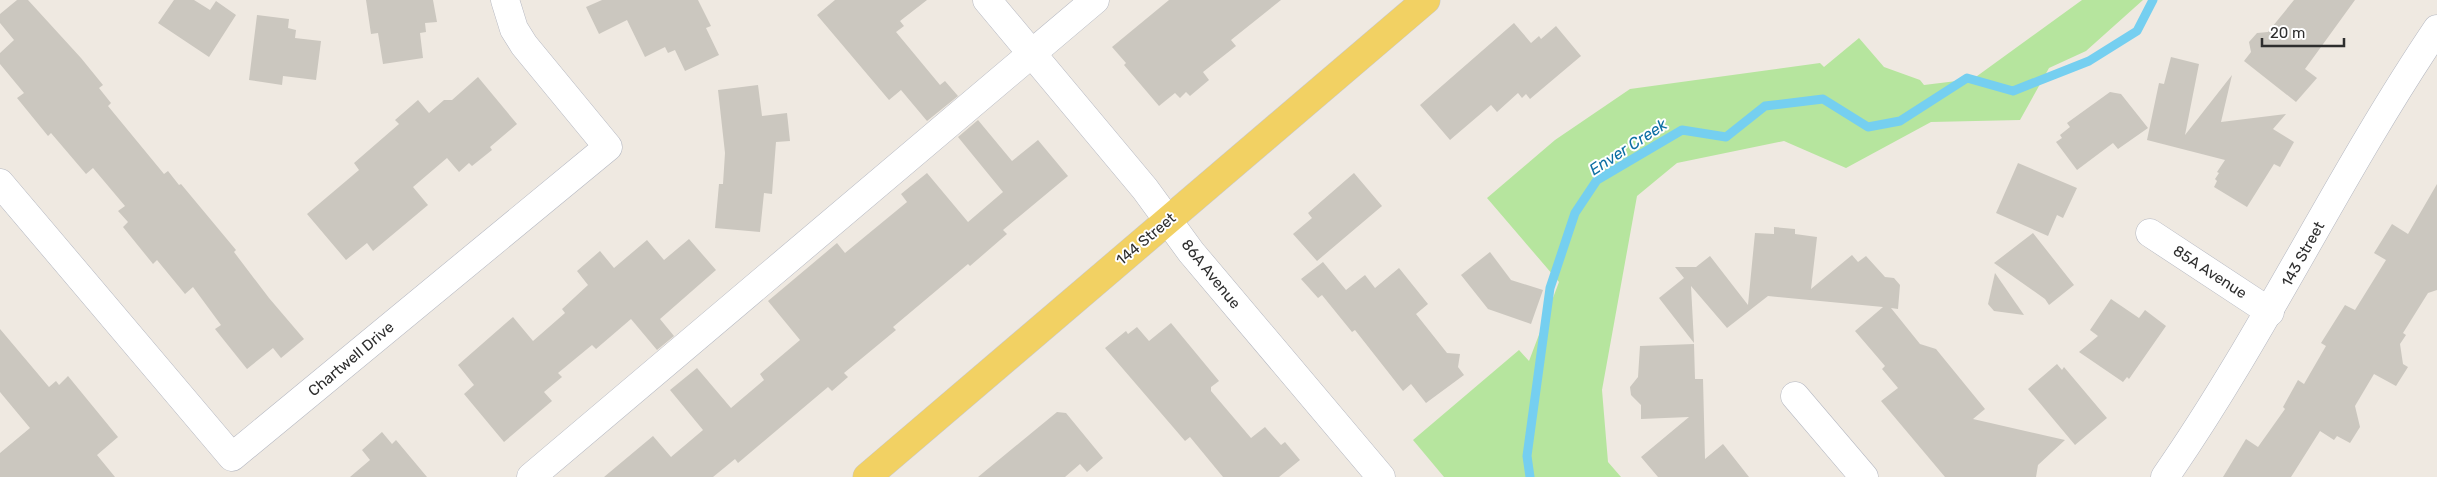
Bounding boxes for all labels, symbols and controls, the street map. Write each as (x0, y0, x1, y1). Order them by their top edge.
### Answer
scale bar (2262, 15, 2344, 47)
text: 20 m (2270, 24, 2305, 42)
water label: Enver Creek (1585, 114, 1671, 179)
street label: 144 Street (1113, 209, 1179, 269)
street label: 143 Street (2278, 218, 2328, 290)
street label: 86A Avenue (1178, 236, 1244, 312)
street label: 85A Avenue (2170, 242, 2250, 302)
street label: Chartwell Drive (305, 318, 397, 400)

